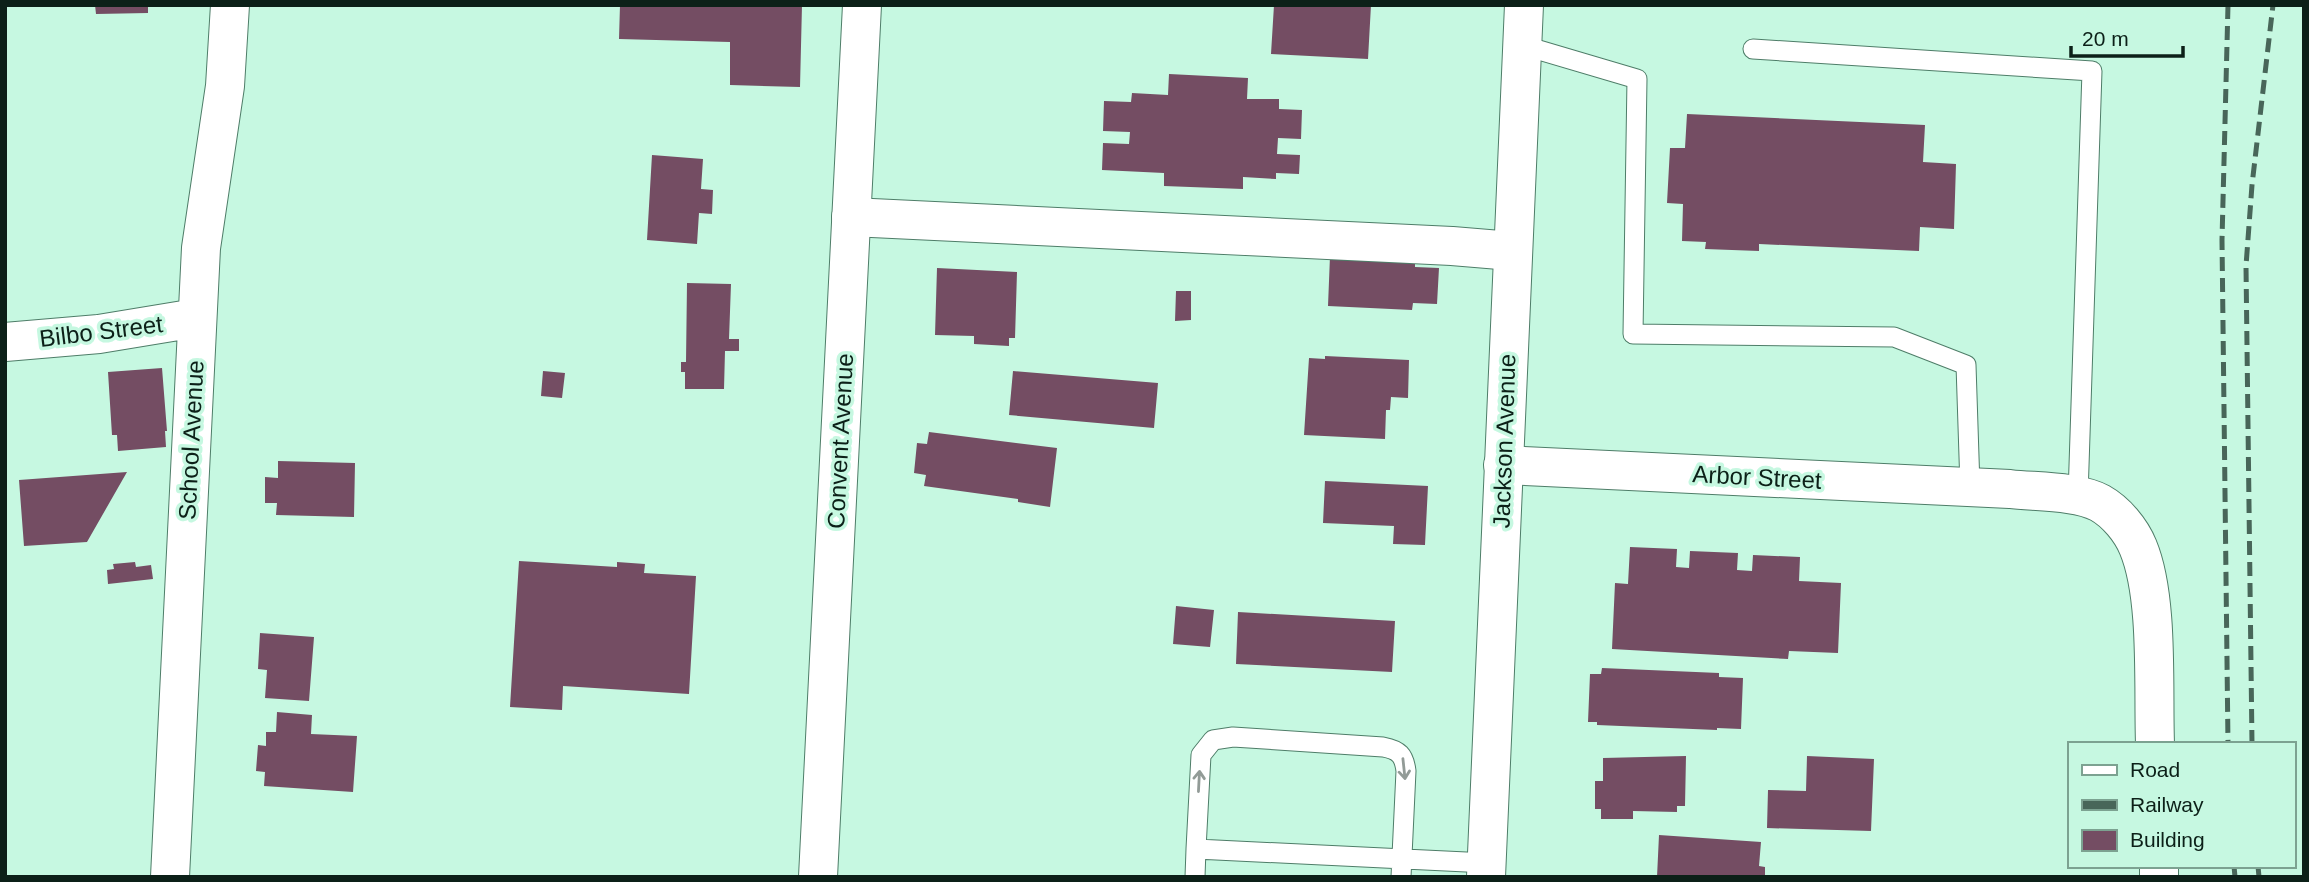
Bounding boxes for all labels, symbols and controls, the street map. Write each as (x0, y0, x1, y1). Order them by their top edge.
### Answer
scale bar (2071, 14, 2183, 58)
text: 20 m (2082, 27, 2129, 50)
street label: Bilbo Street (38, 310, 165, 352)
street label: Convent Avenue (822, 353, 858, 529)
street label: Jackson Avenue (1487, 353, 1521, 529)
street label: School Avenue (173, 360, 209, 520)
street label: Arbor Street (1692, 460, 1823, 494)
legend (2068, 742, 2295, 868)
one-way arrow (1398, 757, 1411, 780)
text: Road (2130, 758, 2180, 781)
one-way arrow (1193, 770, 1206, 793)
text: Railway (2130, 793, 2204, 816)
text: Building (2130, 828, 2205, 851)

